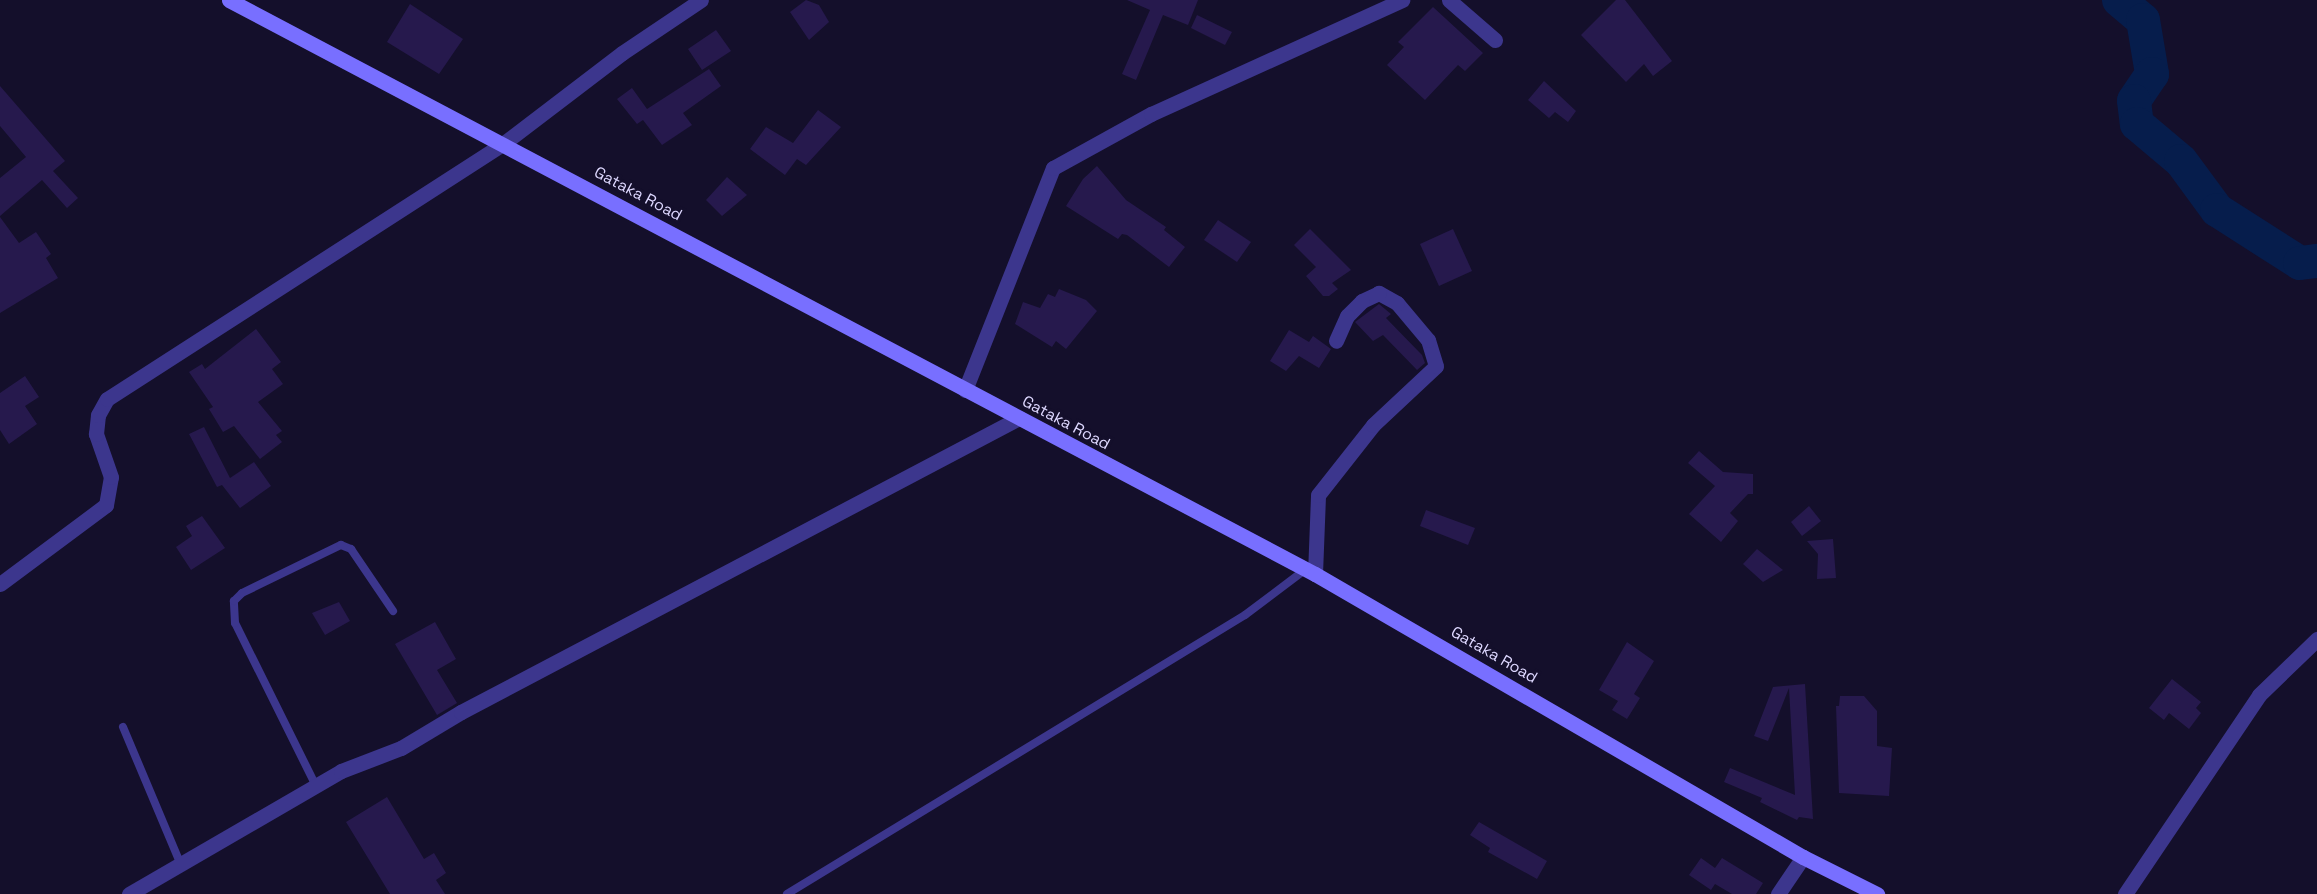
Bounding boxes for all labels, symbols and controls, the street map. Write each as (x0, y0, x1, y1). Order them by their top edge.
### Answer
street label: Gataka Road (591, 163, 685, 225)
street label: Gataka Road (1019, 392, 1113, 454)
street label: Gataka Road (1447, 622, 1541, 688)

